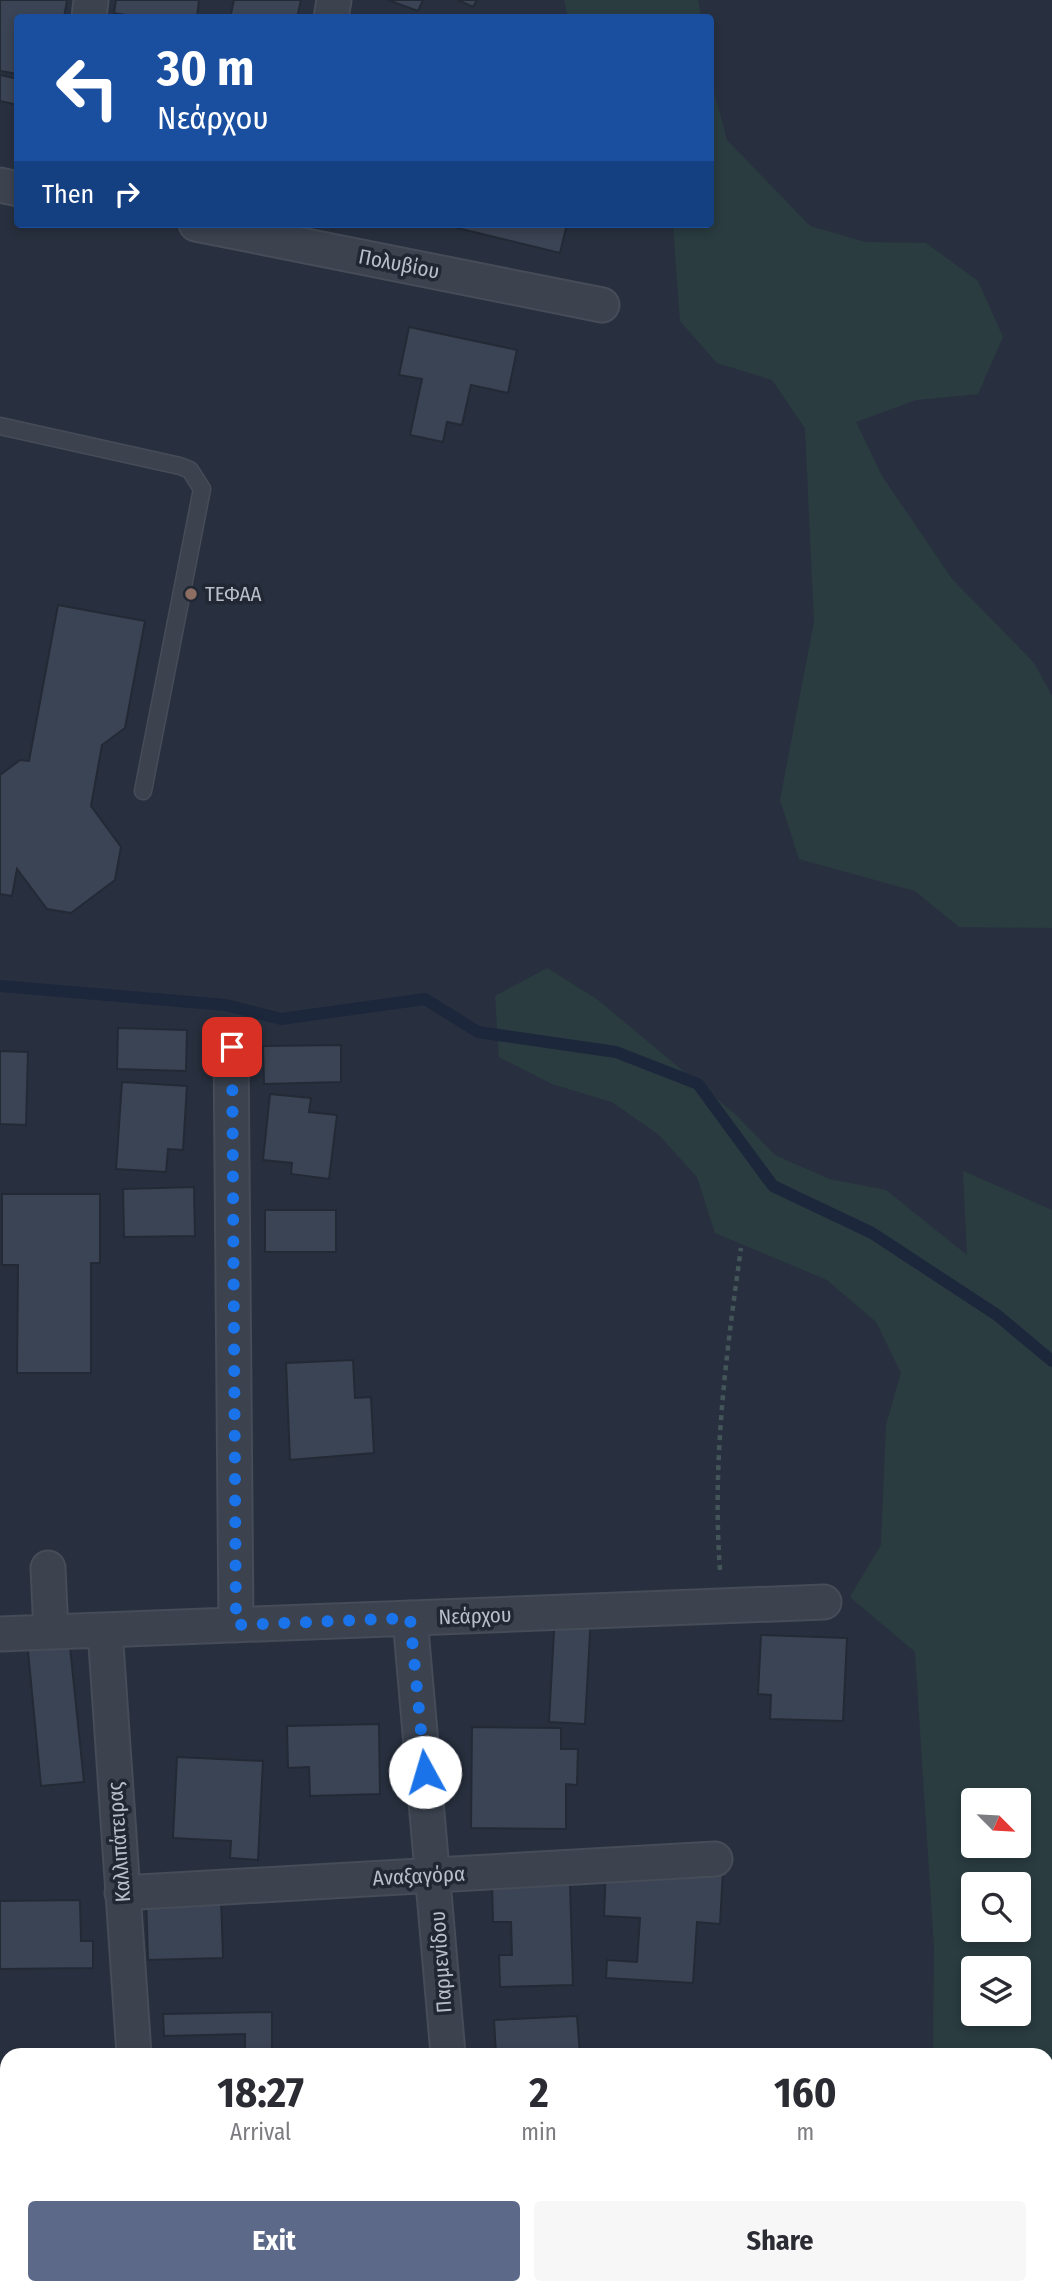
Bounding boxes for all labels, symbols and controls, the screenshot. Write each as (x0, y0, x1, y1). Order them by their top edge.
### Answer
text: 30 m (157, 39, 255, 98)
icon: left (42, 42, 133, 133)
text: Νεάρχου (157, 99, 269, 137)
icon: right (108, 175, 146, 213)
text: Then (42, 179, 94, 210)
street label: Πολυβίου (356, 243, 442, 285)
place label: ΤΕΦΑΑ (205, 581, 262, 607)
marker: ΤΕΦΑΑ (183, 586, 199, 602)
pin (202, 1017, 262, 1077)
icon: arrive (213, 1028, 251, 1066)
street label: Νεάρχου (438, 1602, 512, 1630)
position arrow (388, 1735, 462, 1809)
street label: Καλλιπάτειρας (102, 1781, 136, 1903)
north arrow (961, 1788, 1031, 1858)
map controls (961, 1788, 1031, 2026)
street label: Αναξαγόρα (372, 1861, 466, 1891)
button: search (961, 1872, 1031, 1942)
street label: Παρμενίδου (424, 1910, 458, 2014)
button: layers (961, 1956, 1031, 2026)
text: 18:27 (217, 2068, 304, 2118)
text: 2 (529, 2068, 549, 2118)
text: 160 (774, 2068, 837, 2118)
text: Arrival (230, 2118, 291, 2146)
text: min (521, 2118, 557, 2146)
text: m (797, 2118, 814, 2146)
button: Exit (28, 2201, 520, 2281)
button: Share (534, 2201, 1026, 2281)

